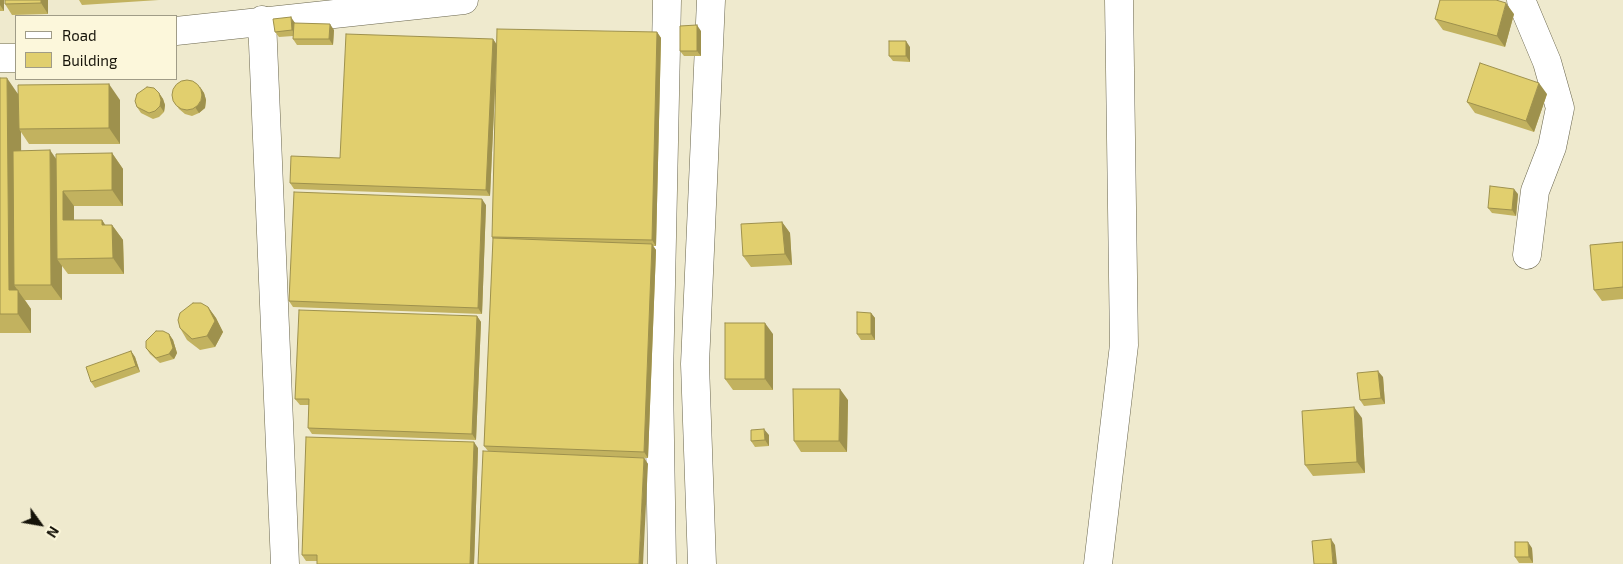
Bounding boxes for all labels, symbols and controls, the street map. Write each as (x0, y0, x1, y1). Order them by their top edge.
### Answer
legend (15, 15, 178, 80)
text: Road (62, 26, 97, 44)
text: Building (62, 51, 117, 69)
north arrow (15, 499, 65, 549)
text: N (43, 523, 63, 541)

